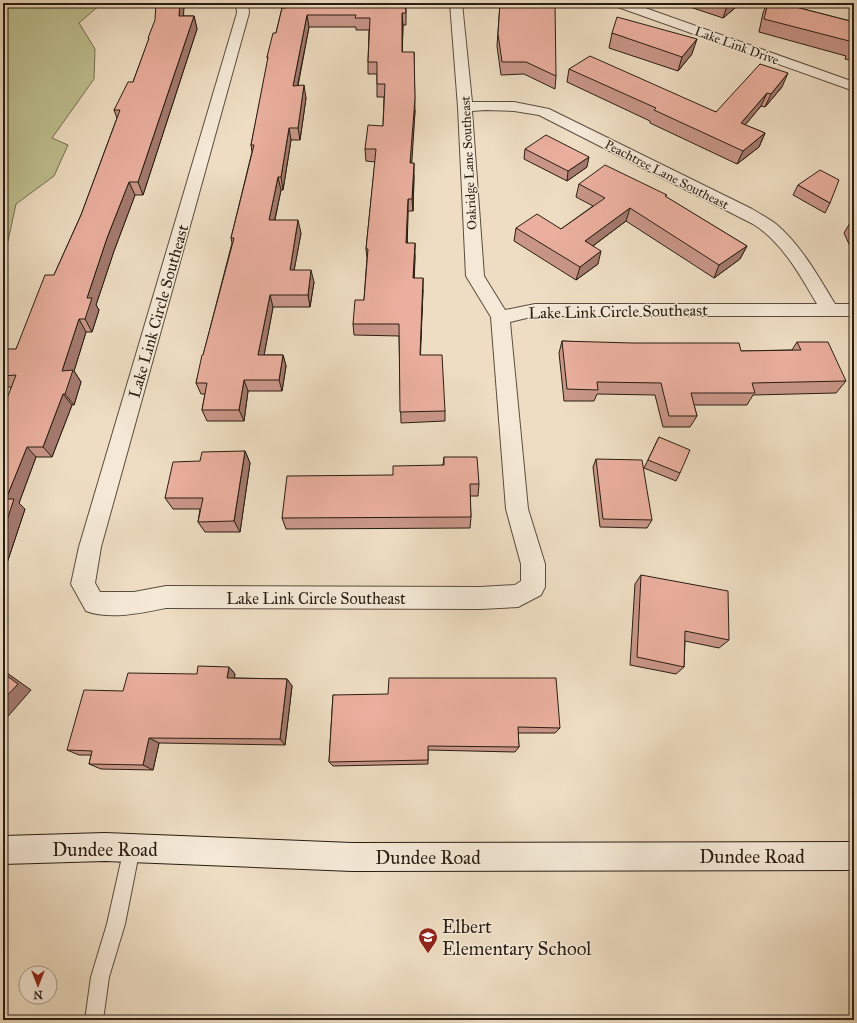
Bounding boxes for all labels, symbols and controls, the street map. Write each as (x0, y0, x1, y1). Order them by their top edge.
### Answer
street label: Lake Link Drive (692, 23, 781, 69)
street label: Oakridge Lane Southeast (457, 95, 480, 230)
street label: Peachtree Lane Southeast (602, 137, 732, 213)
street label: Lake Link Circle Southeast (125, 222, 192, 400)
street label: Lake Link Circle Southeast (528, 300, 708, 323)
street label: Lake Link Circle Southeast (226, 589, 406, 608)
street label: Dundee Road (52, 838, 158, 861)
street label: Dundee Road (699, 845, 805, 868)
street label: Dundee Road (375, 846, 481, 869)
place label: Elbert Elementary School (442, 915, 592, 960)
school or university icon: Elbert Elementary School (417, 926, 439, 954)
north arrow (18, 965, 58, 1005)
text: N (33, 988, 43, 1001)

